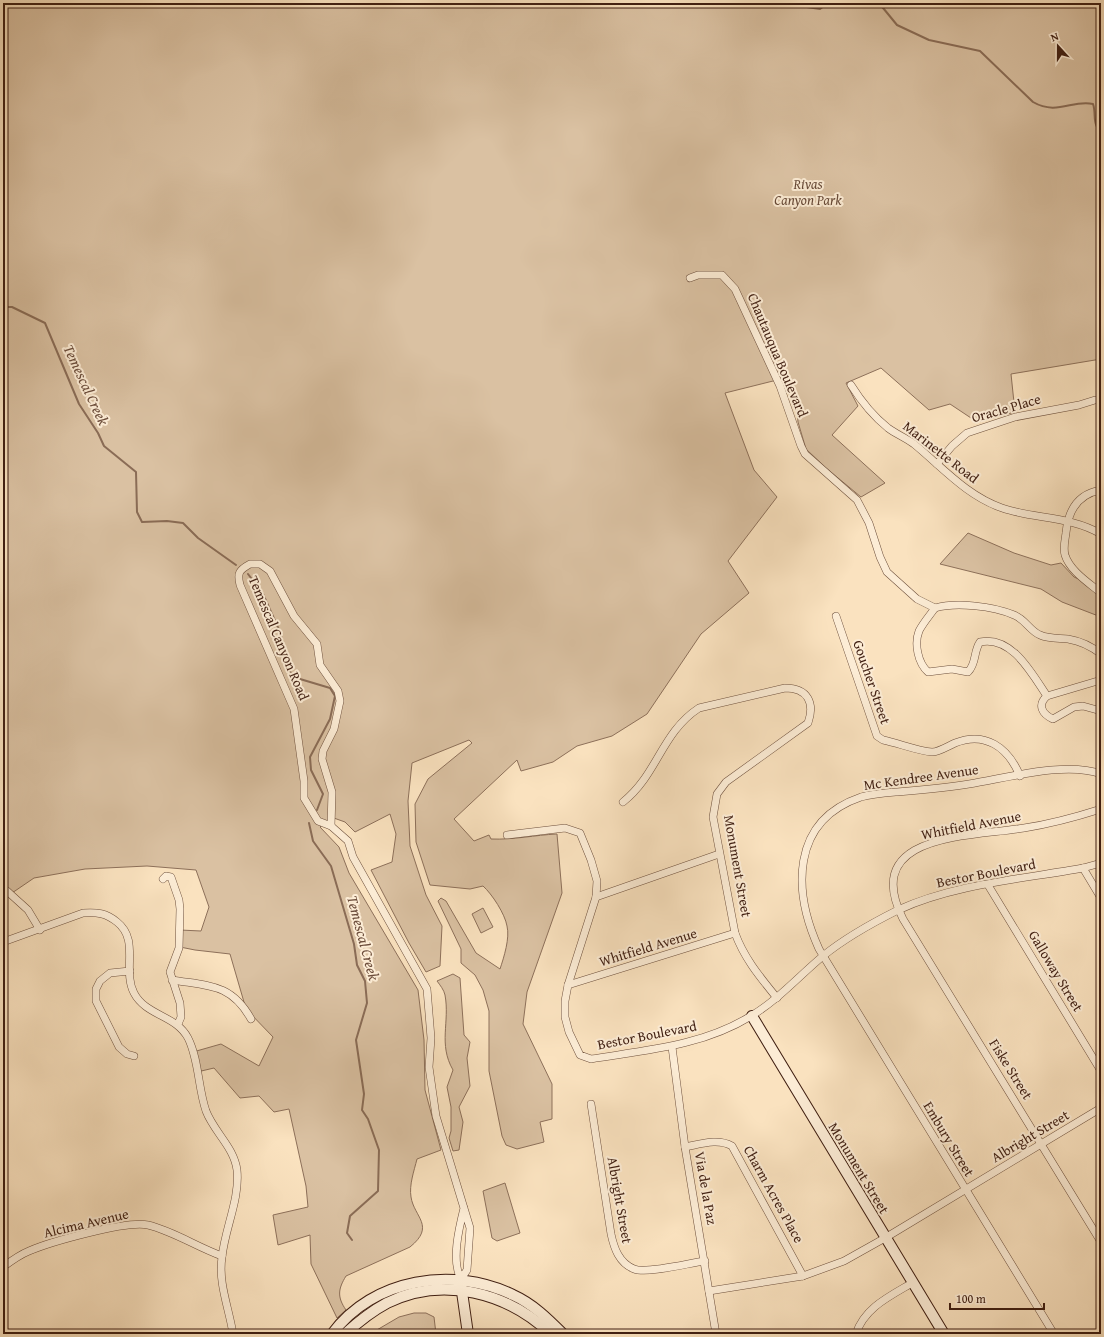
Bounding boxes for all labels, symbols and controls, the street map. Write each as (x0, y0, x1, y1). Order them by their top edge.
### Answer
north arrow (1038, 26, 1078, 66)
text: N (1048, 28, 1061, 45)
park label: Rivas Canyon Park (774, 174, 842, 210)
street label: Chautauqua Boulevard (743, 290, 813, 421)
water label: Temescal Creek (59, 341, 114, 429)
street label: Oracle Place (969, 388, 1043, 427)
street label: Marinette Road (899, 416, 983, 488)
street label: Temescal Canyon Road (244, 573, 314, 704)
street label: Goucher Street (848, 637, 896, 727)
street label: Mc Kendree Avenue (862, 759, 980, 795)
street label: Whitfield Avenue (919, 805, 1023, 844)
street label: Monument Street (719, 813, 757, 919)
street label: Bestor Boulevard (935, 853, 1038, 892)
water label: Temescal Creek (342, 893, 385, 983)
street label: Whitfield Avenue (597, 923, 700, 971)
street label: Galloway Street (1024, 927, 1088, 1015)
street label: Bestor Boulevard (596, 1015, 699, 1054)
street label: Fiske Street (984, 1035, 1038, 1103)
street label: Embury Street (919, 1098, 979, 1180)
street label: Albright Street (987, 1105, 1073, 1167)
street label: Monument Street (824, 1119, 894, 1217)
street label: Charm Acres Place (739, 1142, 809, 1247)
street label: Via de la Paz (690, 1150, 722, 1226)
street label: Albright Street (603, 1155, 637, 1245)
street label: Alcima Avenue (42, 1203, 131, 1242)
scale bar (950, 1285, 1044, 1311)
text: 100 m (956, 1290, 986, 1307)

